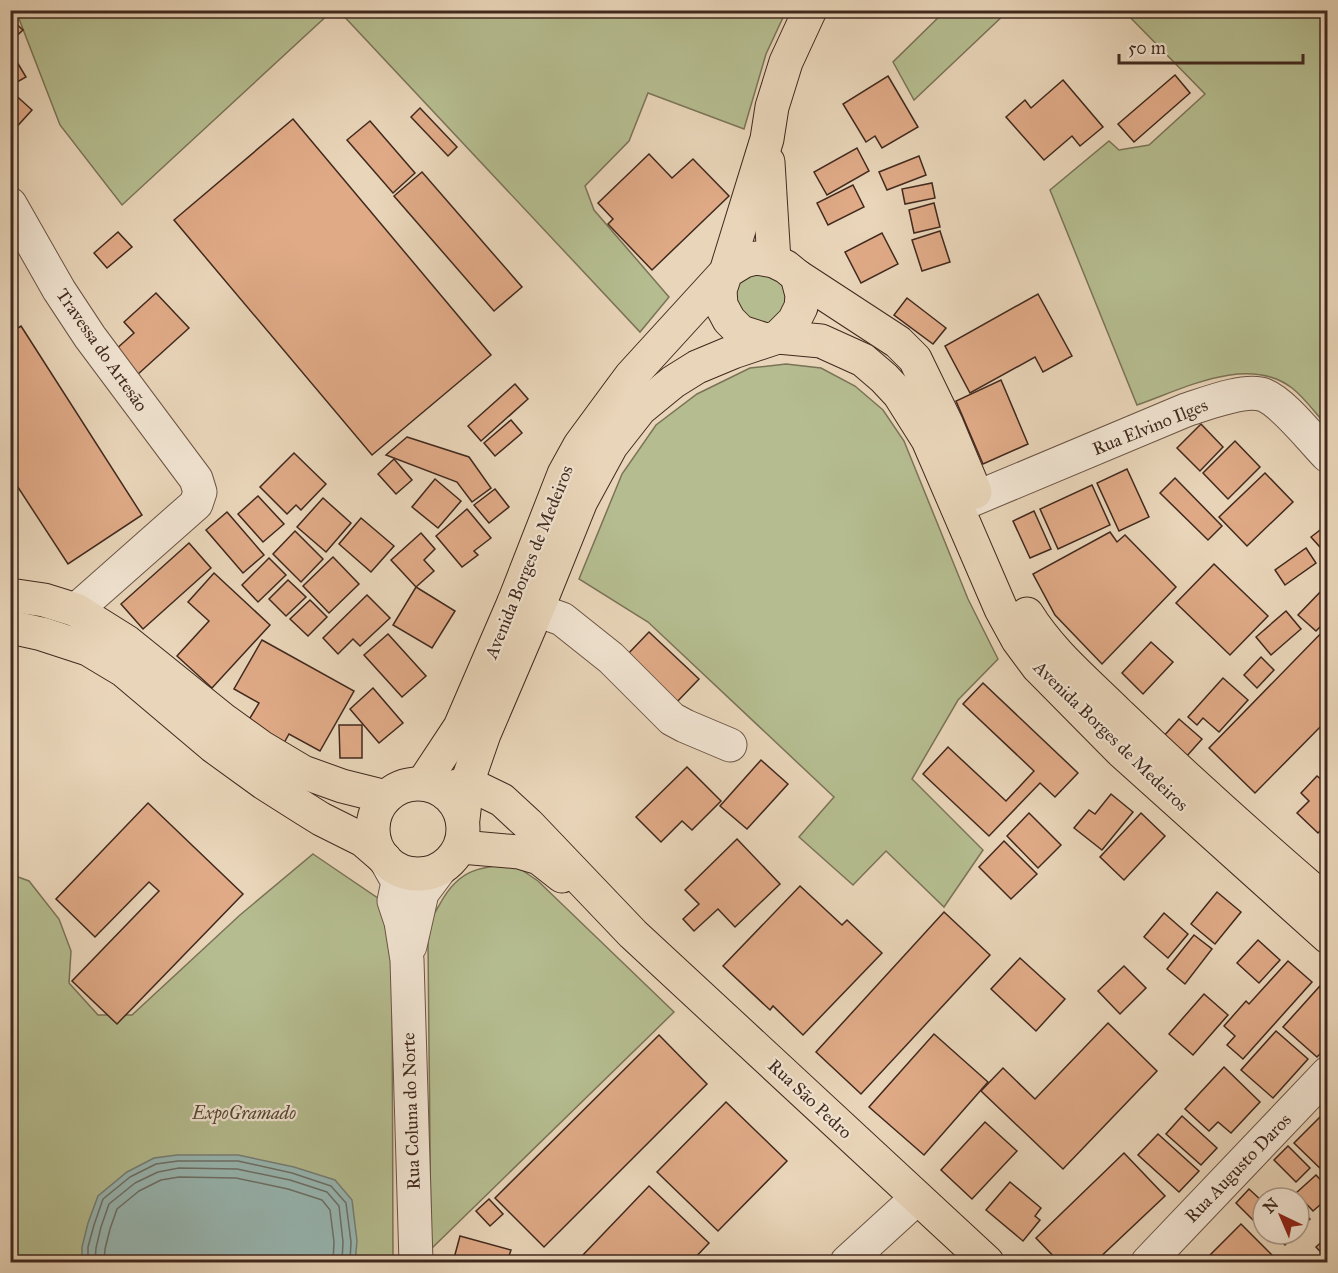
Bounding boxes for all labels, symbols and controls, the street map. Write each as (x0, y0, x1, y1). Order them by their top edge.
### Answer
scale bar (1119, 27, 1304, 65)
text: 50 m (1128, 37, 1166, 59)
street label: Travessa do Artesão (51, 284, 153, 416)
street label: Rua Elvino Ilges (1089, 394, 1211, 461)
street label: Avenida Borges de Medeiros (480, 462, 579, 663)
street label: Avenida Borges de Medeiros (1028, 656, 1193, 816)
street label: Rua Coluna do Norte (397, 1032, 425, 1190)
street label: Rua São Pedro (763, 1055, 857, 1143)
park label: ExpoGramado (191, 1102, 296, 1125)
street label: Rua Augusto Daros (1180, 1109, 1296, 1228)
north arrow (1251, 1186, 1311, 1246)
text: N (1259, 1194, 1283, 1217)

